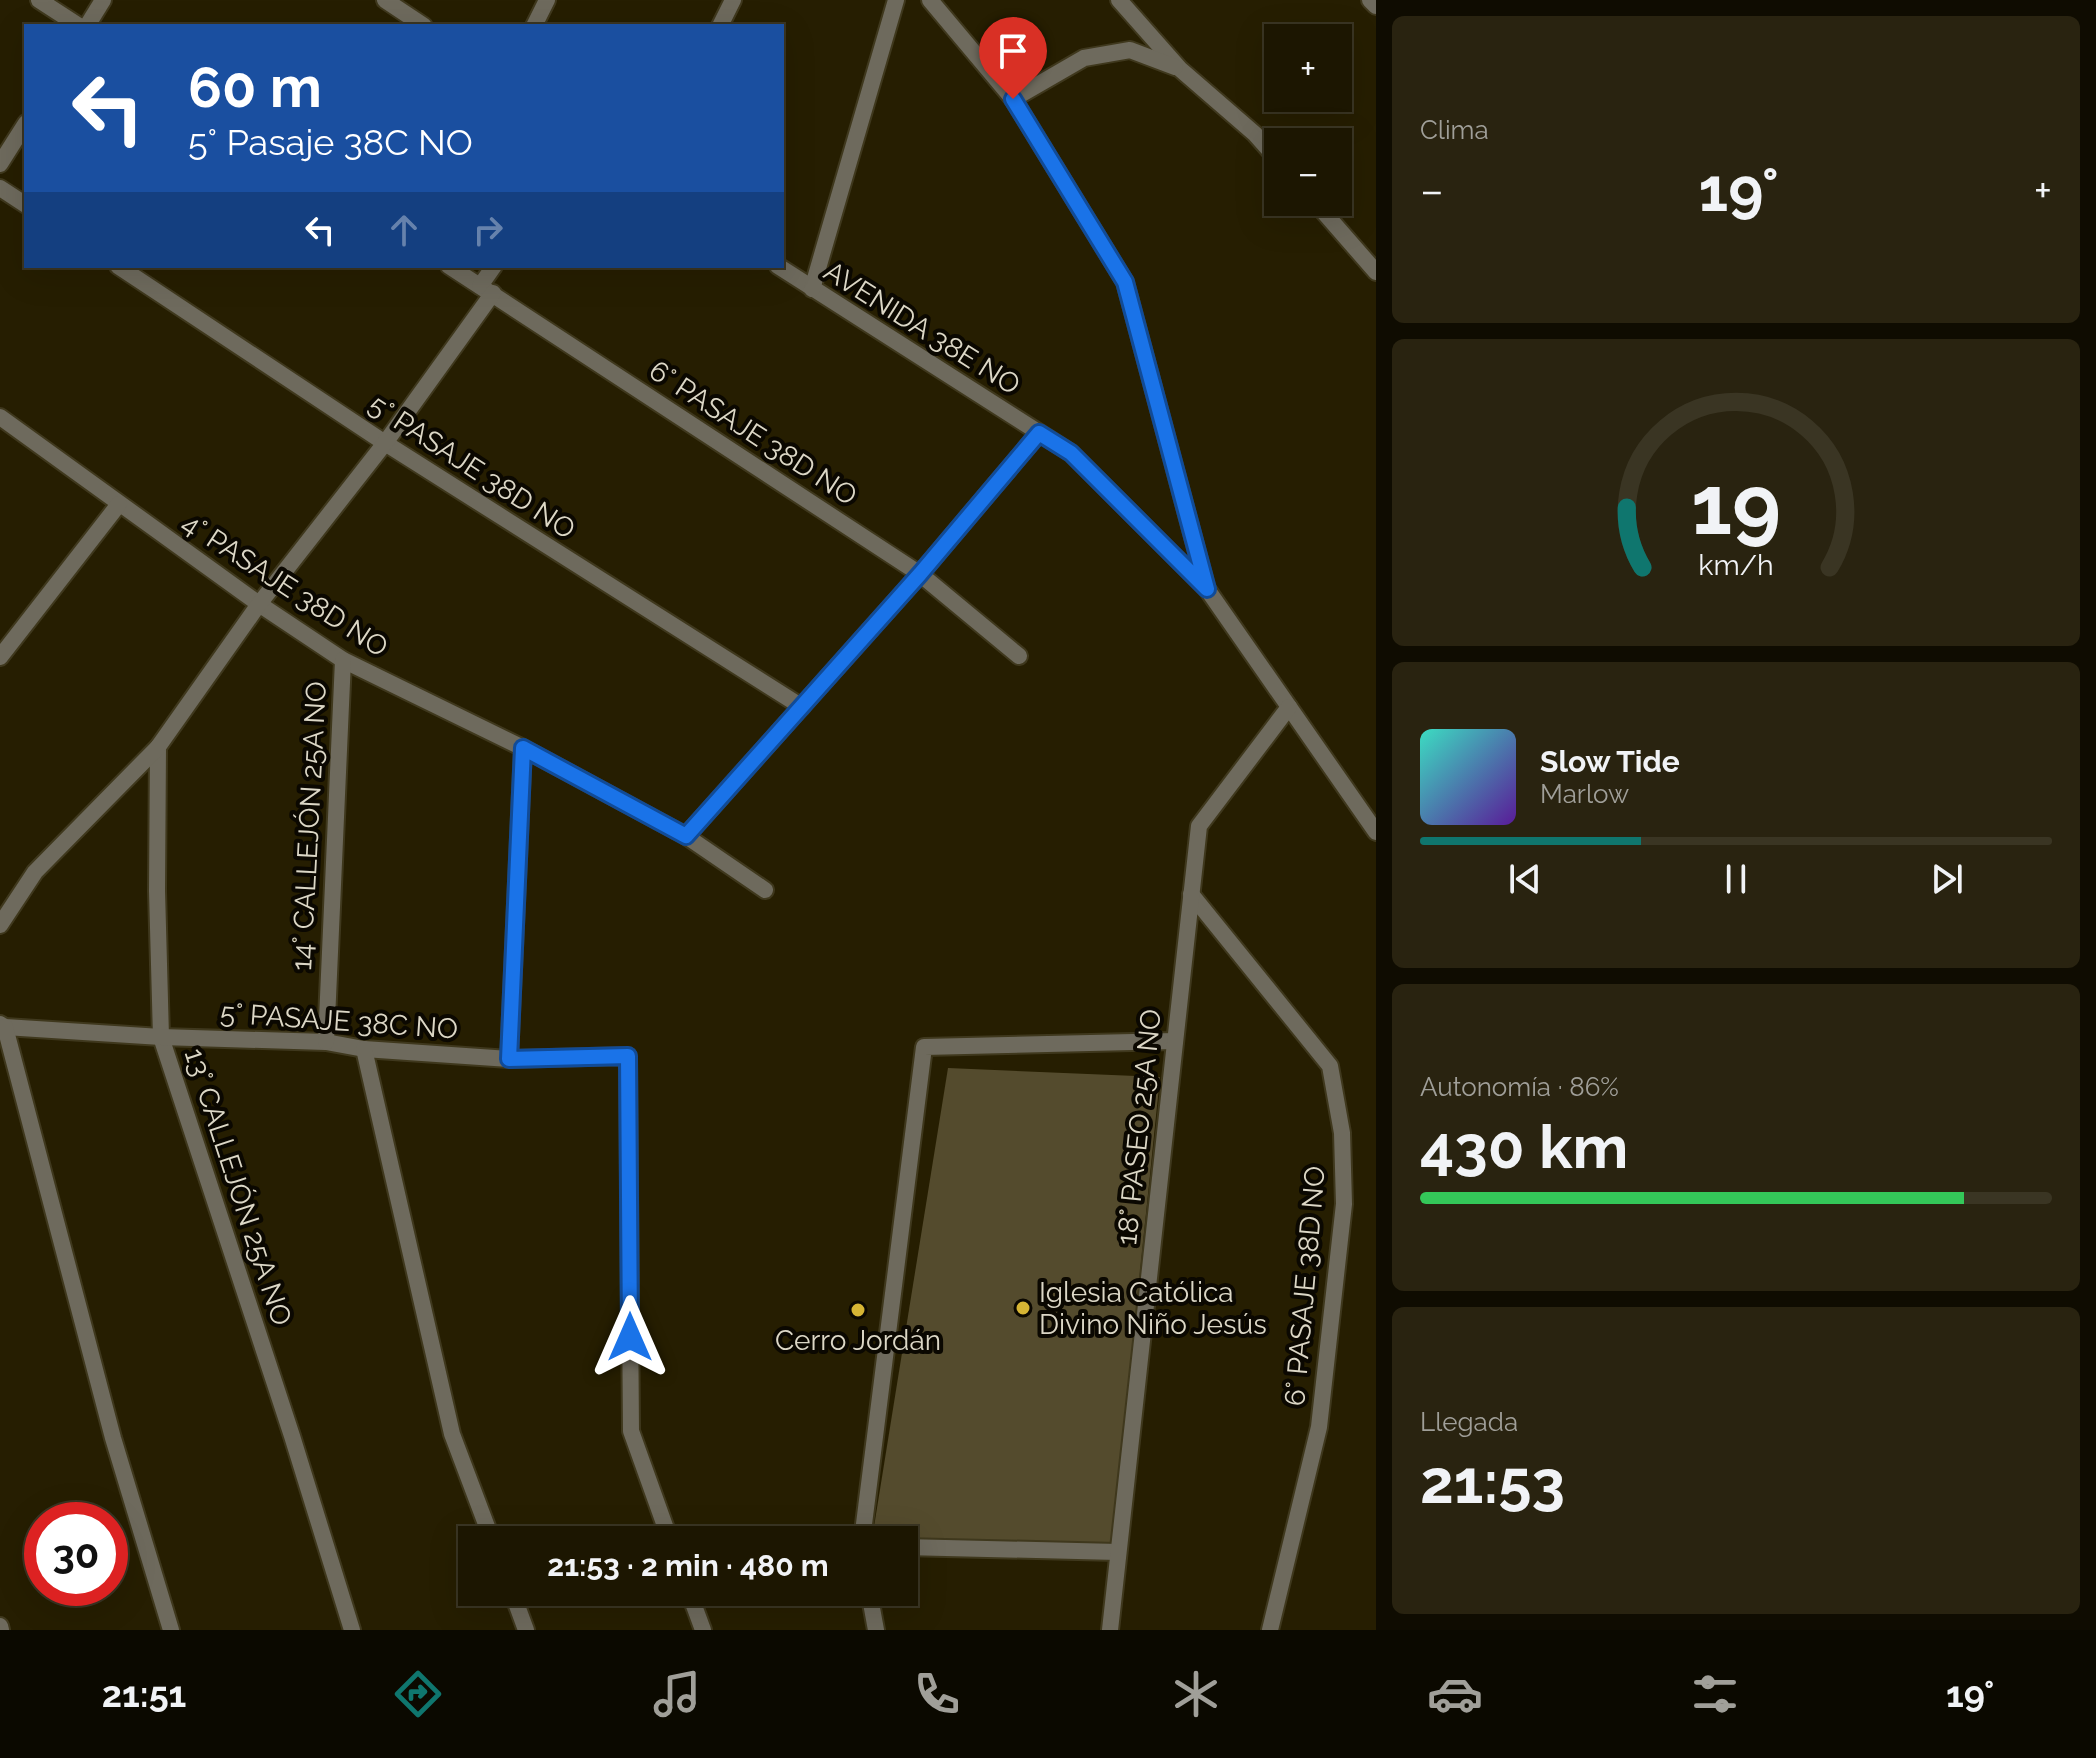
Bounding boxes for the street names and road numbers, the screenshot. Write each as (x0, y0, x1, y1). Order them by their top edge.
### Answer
street label: AVENIDA 38E NO (818, 254, 1026, 402)
street label: 6° PASAJE 38D NO (643, 354, 863, 512)
street label: 5° PASAJE 38D NO (363, 388, 581, 546)
street label: 4° PASAJE 38D NO (176, 506, 394, 664)
street label: 14° CALLEJÓN 25A NO (285, 680, 333, 972)
street label: 5° PASAJE 38C NO (219, 996, 459, 1046)
street label: 18° PASEO 25A NO (1110, 1007, 1168, 1247)
street label: 13° CALLEJÓN 25A NO (178, 1044, 298, 1330)
street label: 6° PASAJE 38D NO (1278, 1165, 1332, 1407)

